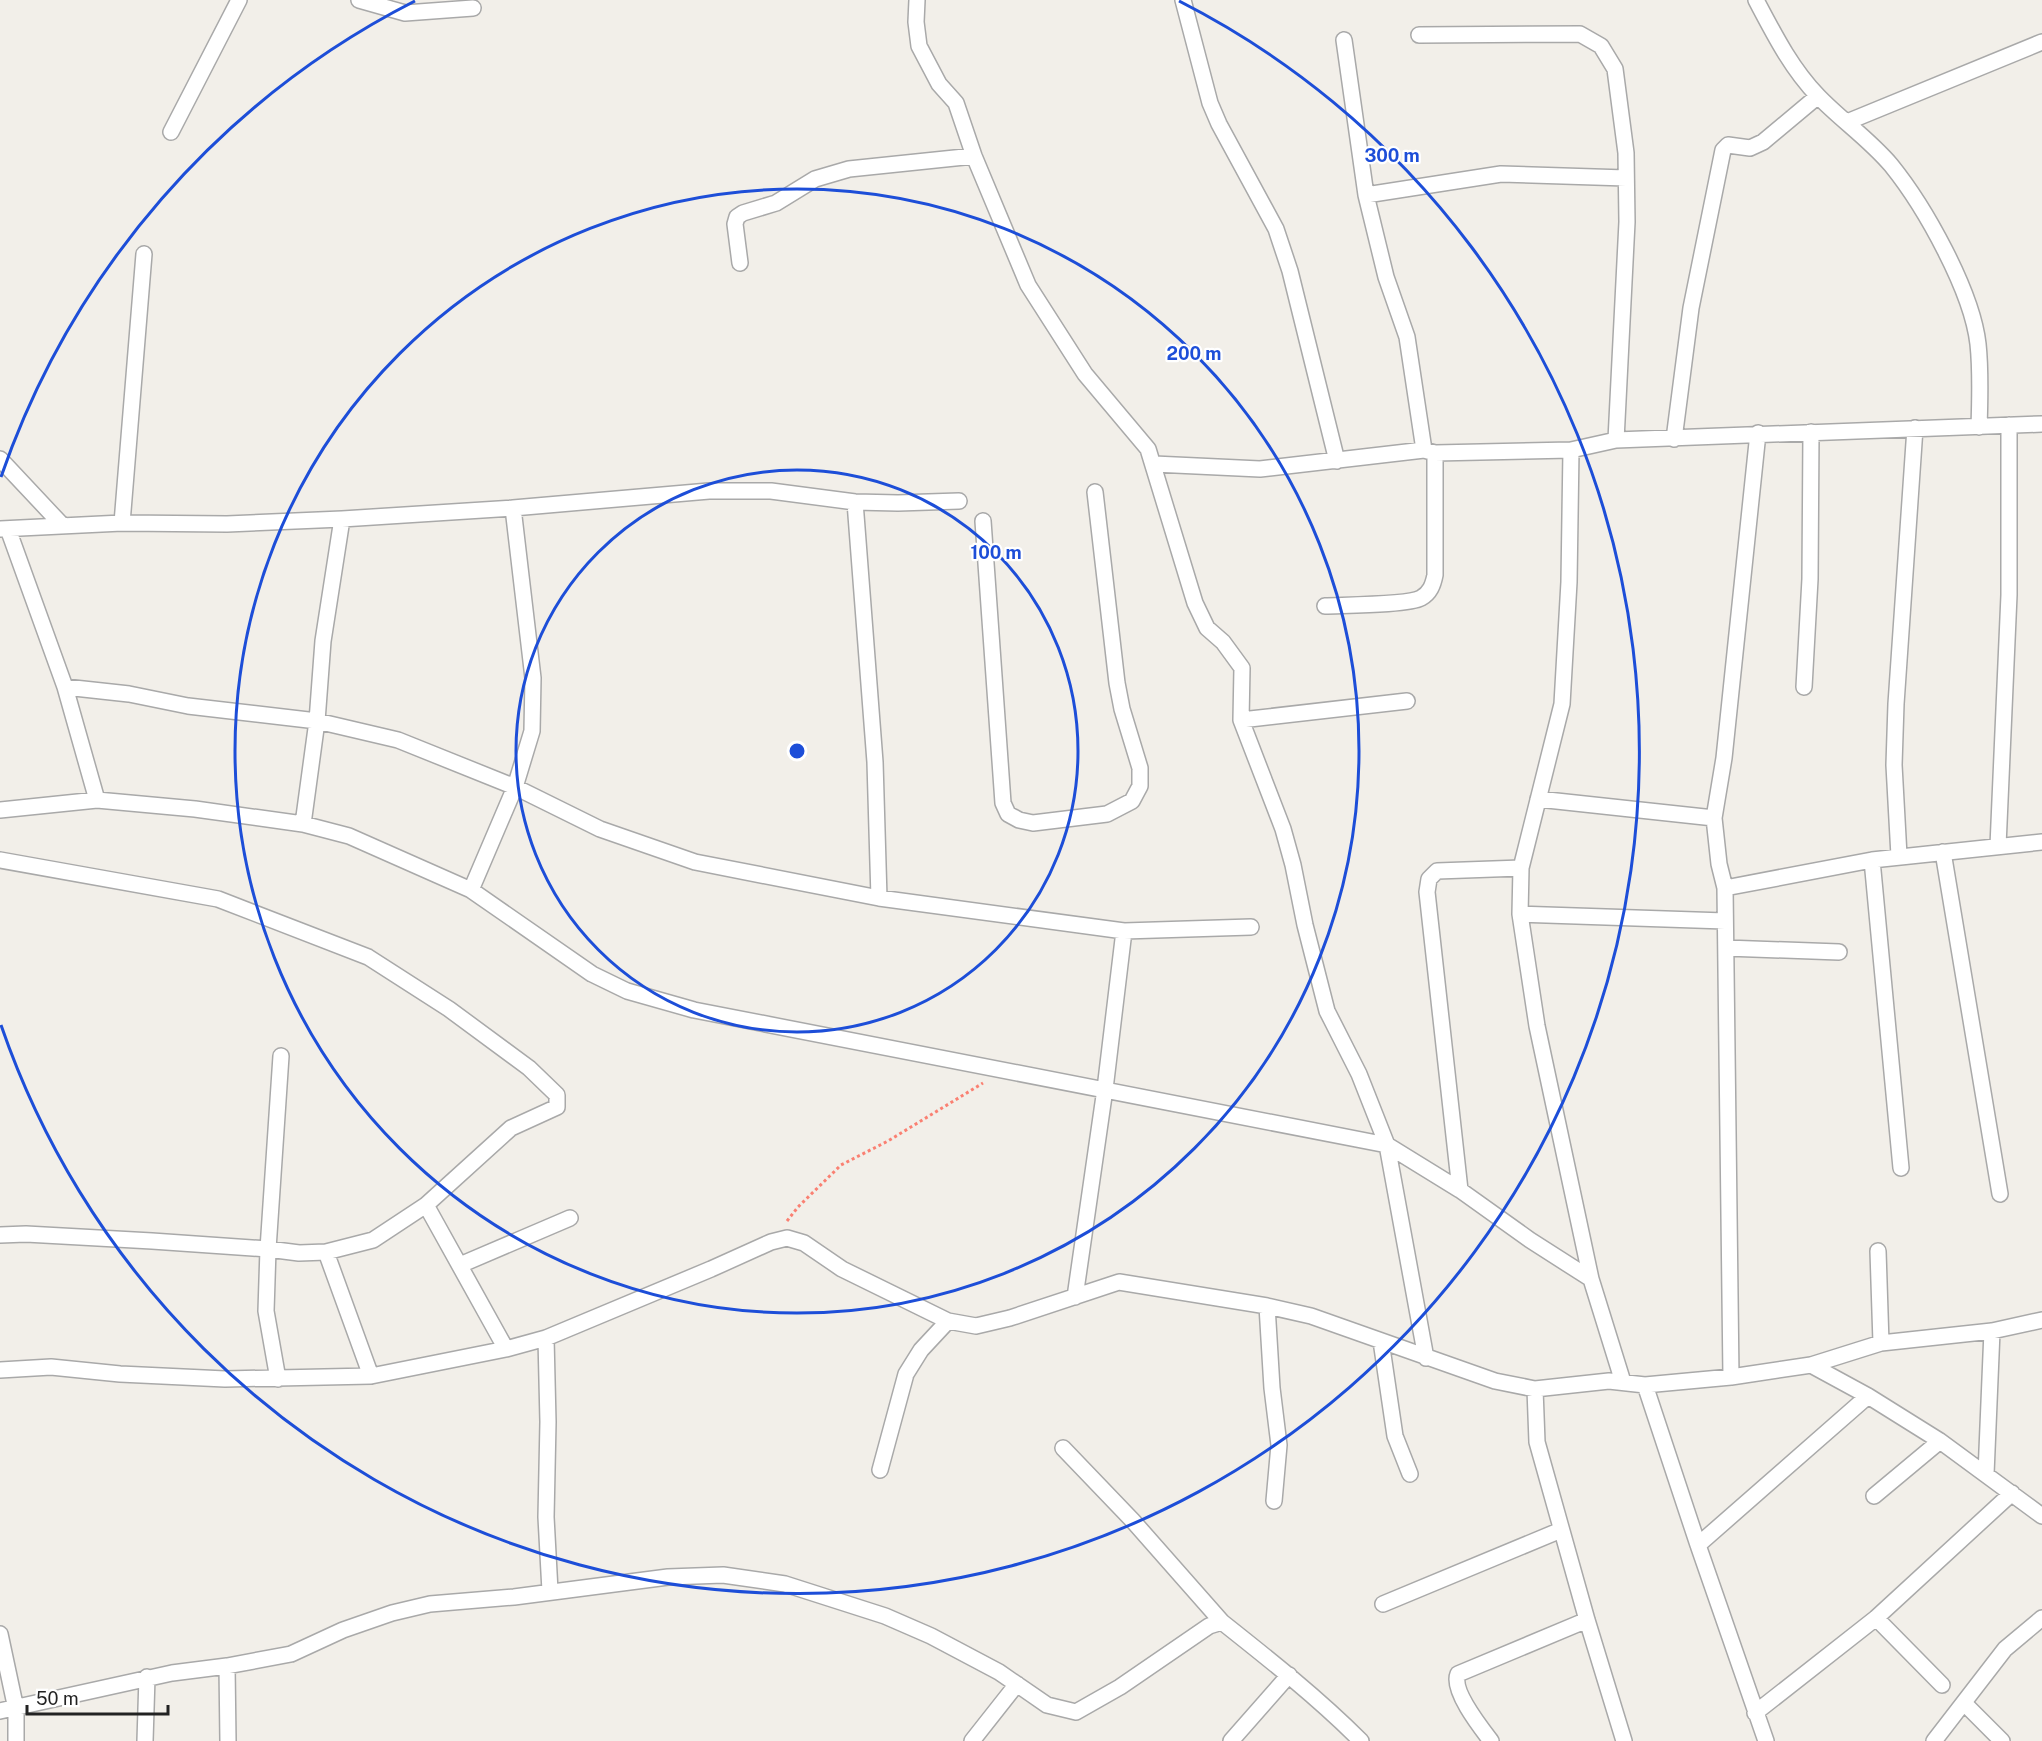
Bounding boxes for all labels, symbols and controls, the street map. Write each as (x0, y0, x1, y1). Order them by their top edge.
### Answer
text: 300 m (1364, 145, 1420, 166)
text: 200 m (1167, 343, 1221, 364)
text: 100 m (970, 542, 1022, 563)
centre of rings (787, 741, 807, 761)
scale bar (27, 1678, 168, 1716)
text: 50 m (36, 1688, 79, 1709)

